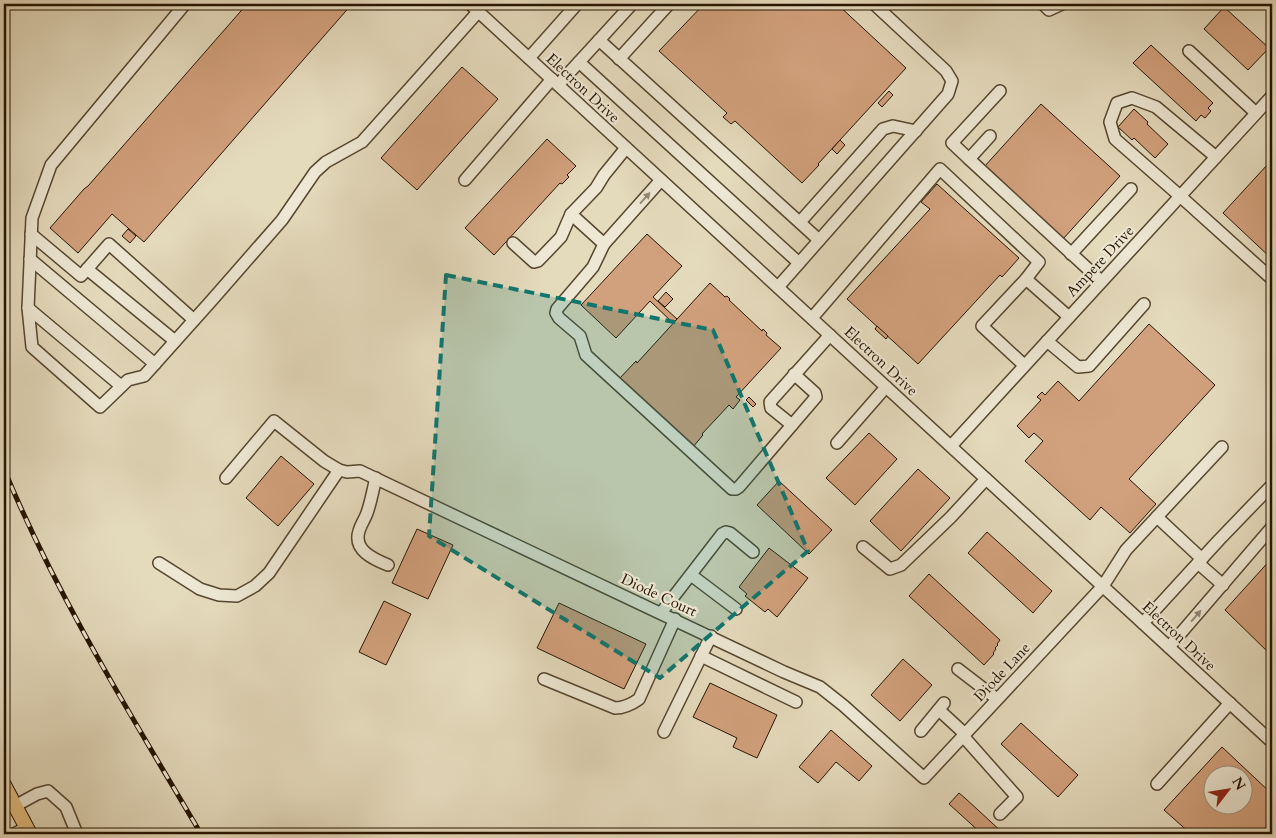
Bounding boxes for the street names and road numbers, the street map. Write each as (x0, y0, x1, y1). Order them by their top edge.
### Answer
street label: Electron Drive (542, 49, 624, 127)
street label: Ampere Drive (1062, 221, 1138, 301)
street label: Electron Drive (840, 322, 922, 400)
street label: Diode Court (618, 569, 700, 621)
street label: Electron Drive (1138, 597, 1220, 675)
street label: Diode Lane (969, 638, 1035, 706)

